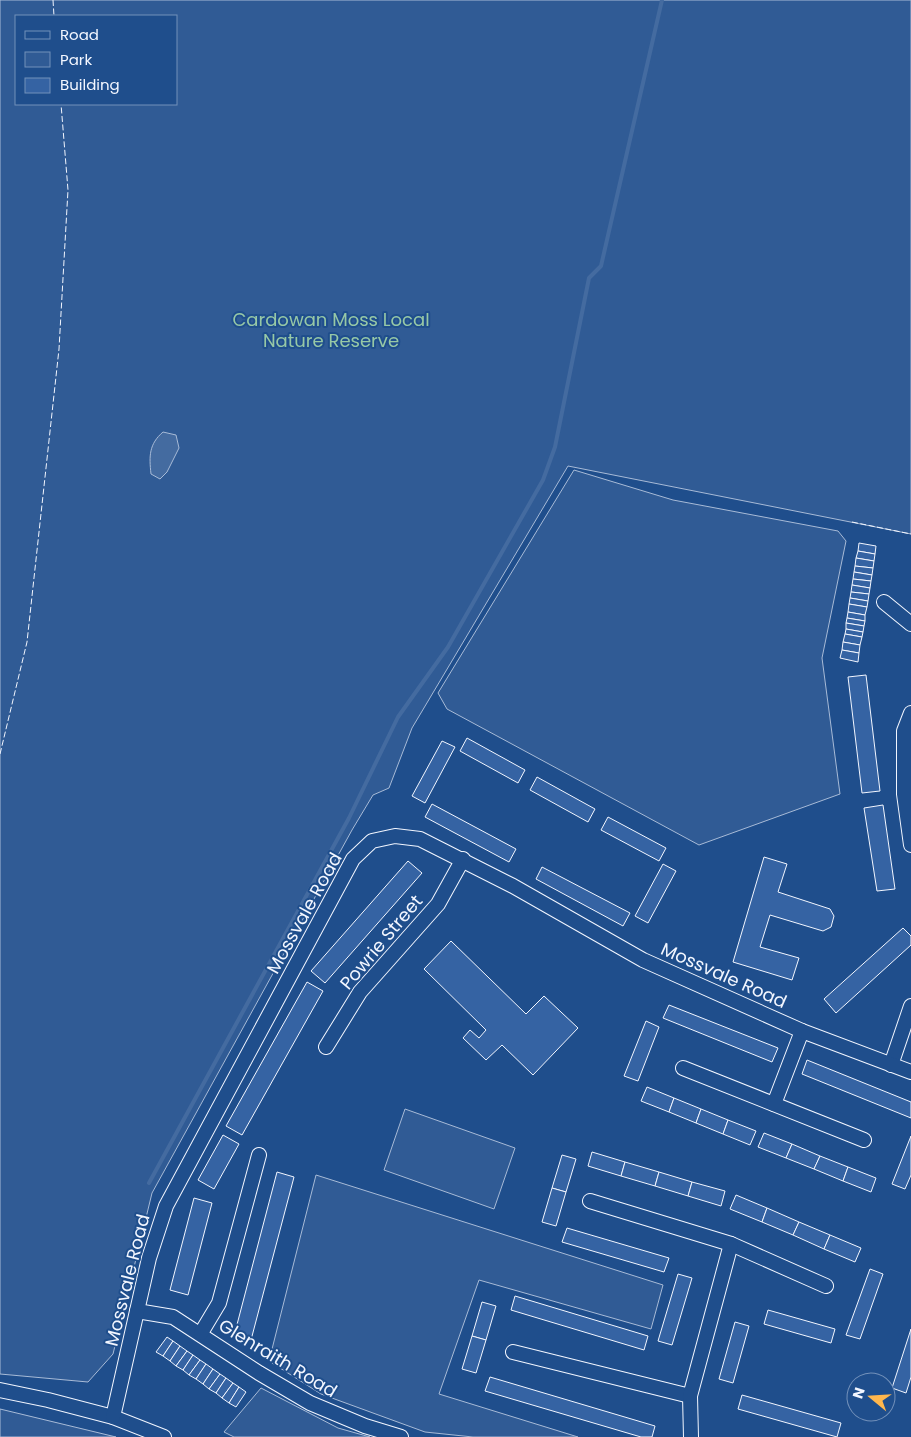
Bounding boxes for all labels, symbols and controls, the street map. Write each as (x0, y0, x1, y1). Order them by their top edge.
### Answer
legend (15, 15, 178, 105)
text: Road (60, 24, 99, 45)
text: Park (60, 49, 92, 70)
text: Building (60, 74, 120, 95)
park label: Cardowan Moss Local Nature Reserve (232, 307, 430, 353)
street label: Mossvale Road (260, 848, 348, 978)
street label: Powrie Street (334, 889, 428, 995)
street label: Mossvale Road (657, 936, 791, 1014)
street label: Mossvale Road (99, 1211, 155, 1349)
street label: Glenraith Road (214, 1313, 342, 1403)
north arrow (846, 1372, 896, 1422)
text: N (847, 1385, 870, 1401)

